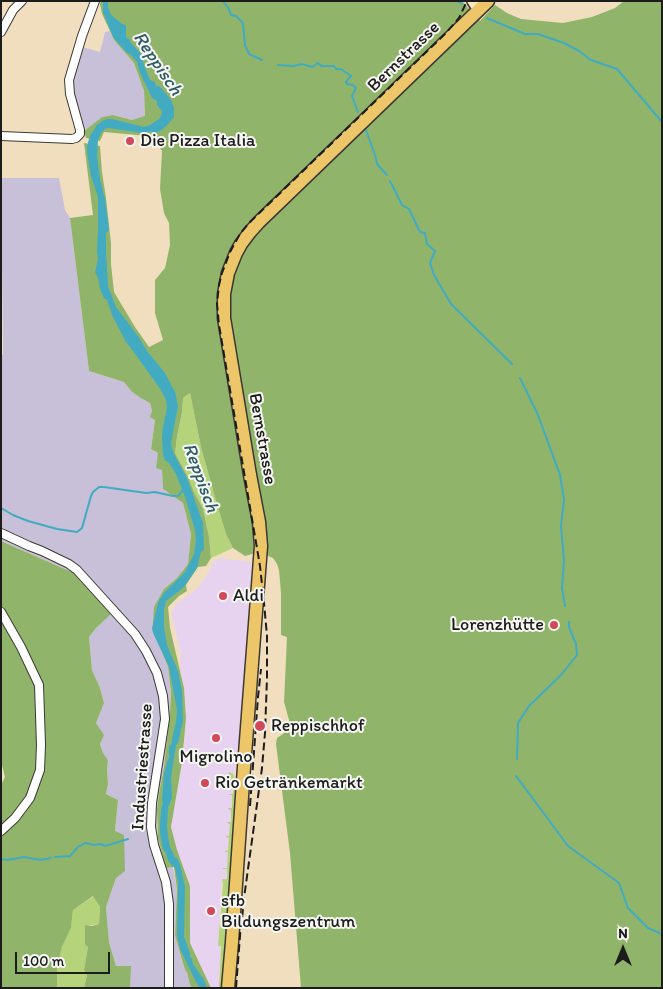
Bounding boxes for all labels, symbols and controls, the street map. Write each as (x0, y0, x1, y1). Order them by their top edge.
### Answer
street label: Bernstrasse (363, 17, 445, 97)
water label: Reppisch (127, 28, 187, 100)
place label: Die Pizza Italia (140, 130, 255, 152)
marker: Die Pizza Italia (124, 135, 136, 147)
street label: Bernstrasse (243, 392, 281, 486)
water label: Reppisch (177, 440, 223, 516)
place label: Aldi (233, 585, 264, 607)
marker: Aldi (217, 590, 229, 602)
place label: Lorenzhütte (451, 614, 544, 636)
marker: Lorenzhütte (548, 619, 560, 631)
street label: Industriestrasse (128, 703, 158, 831)
place label: Reppischhof (271, 715, 365, 737)
marker: Reppischhof (253, 719, 267, 733)
marker: Migrolino (210, 732, 222, 744)
place label: Migrolino (180, 746, 252, 768)
place label: Rio Getränkemarkt (215, 772, 363, 794)
marker: Rio Getränkemarkt (199, 777, 211, 789)
place label: sfb Bildungszentrum (221, 890, 355, 932)
marker: sfb Bildungszentrum (205, 905, 217, 917)
north arrow (598, 924, 648, 974)
text: N (618, 925, 628, 942)
scale bar (18, 942, 112, 974)
text: 100 m (23, 952, 64, 970)

